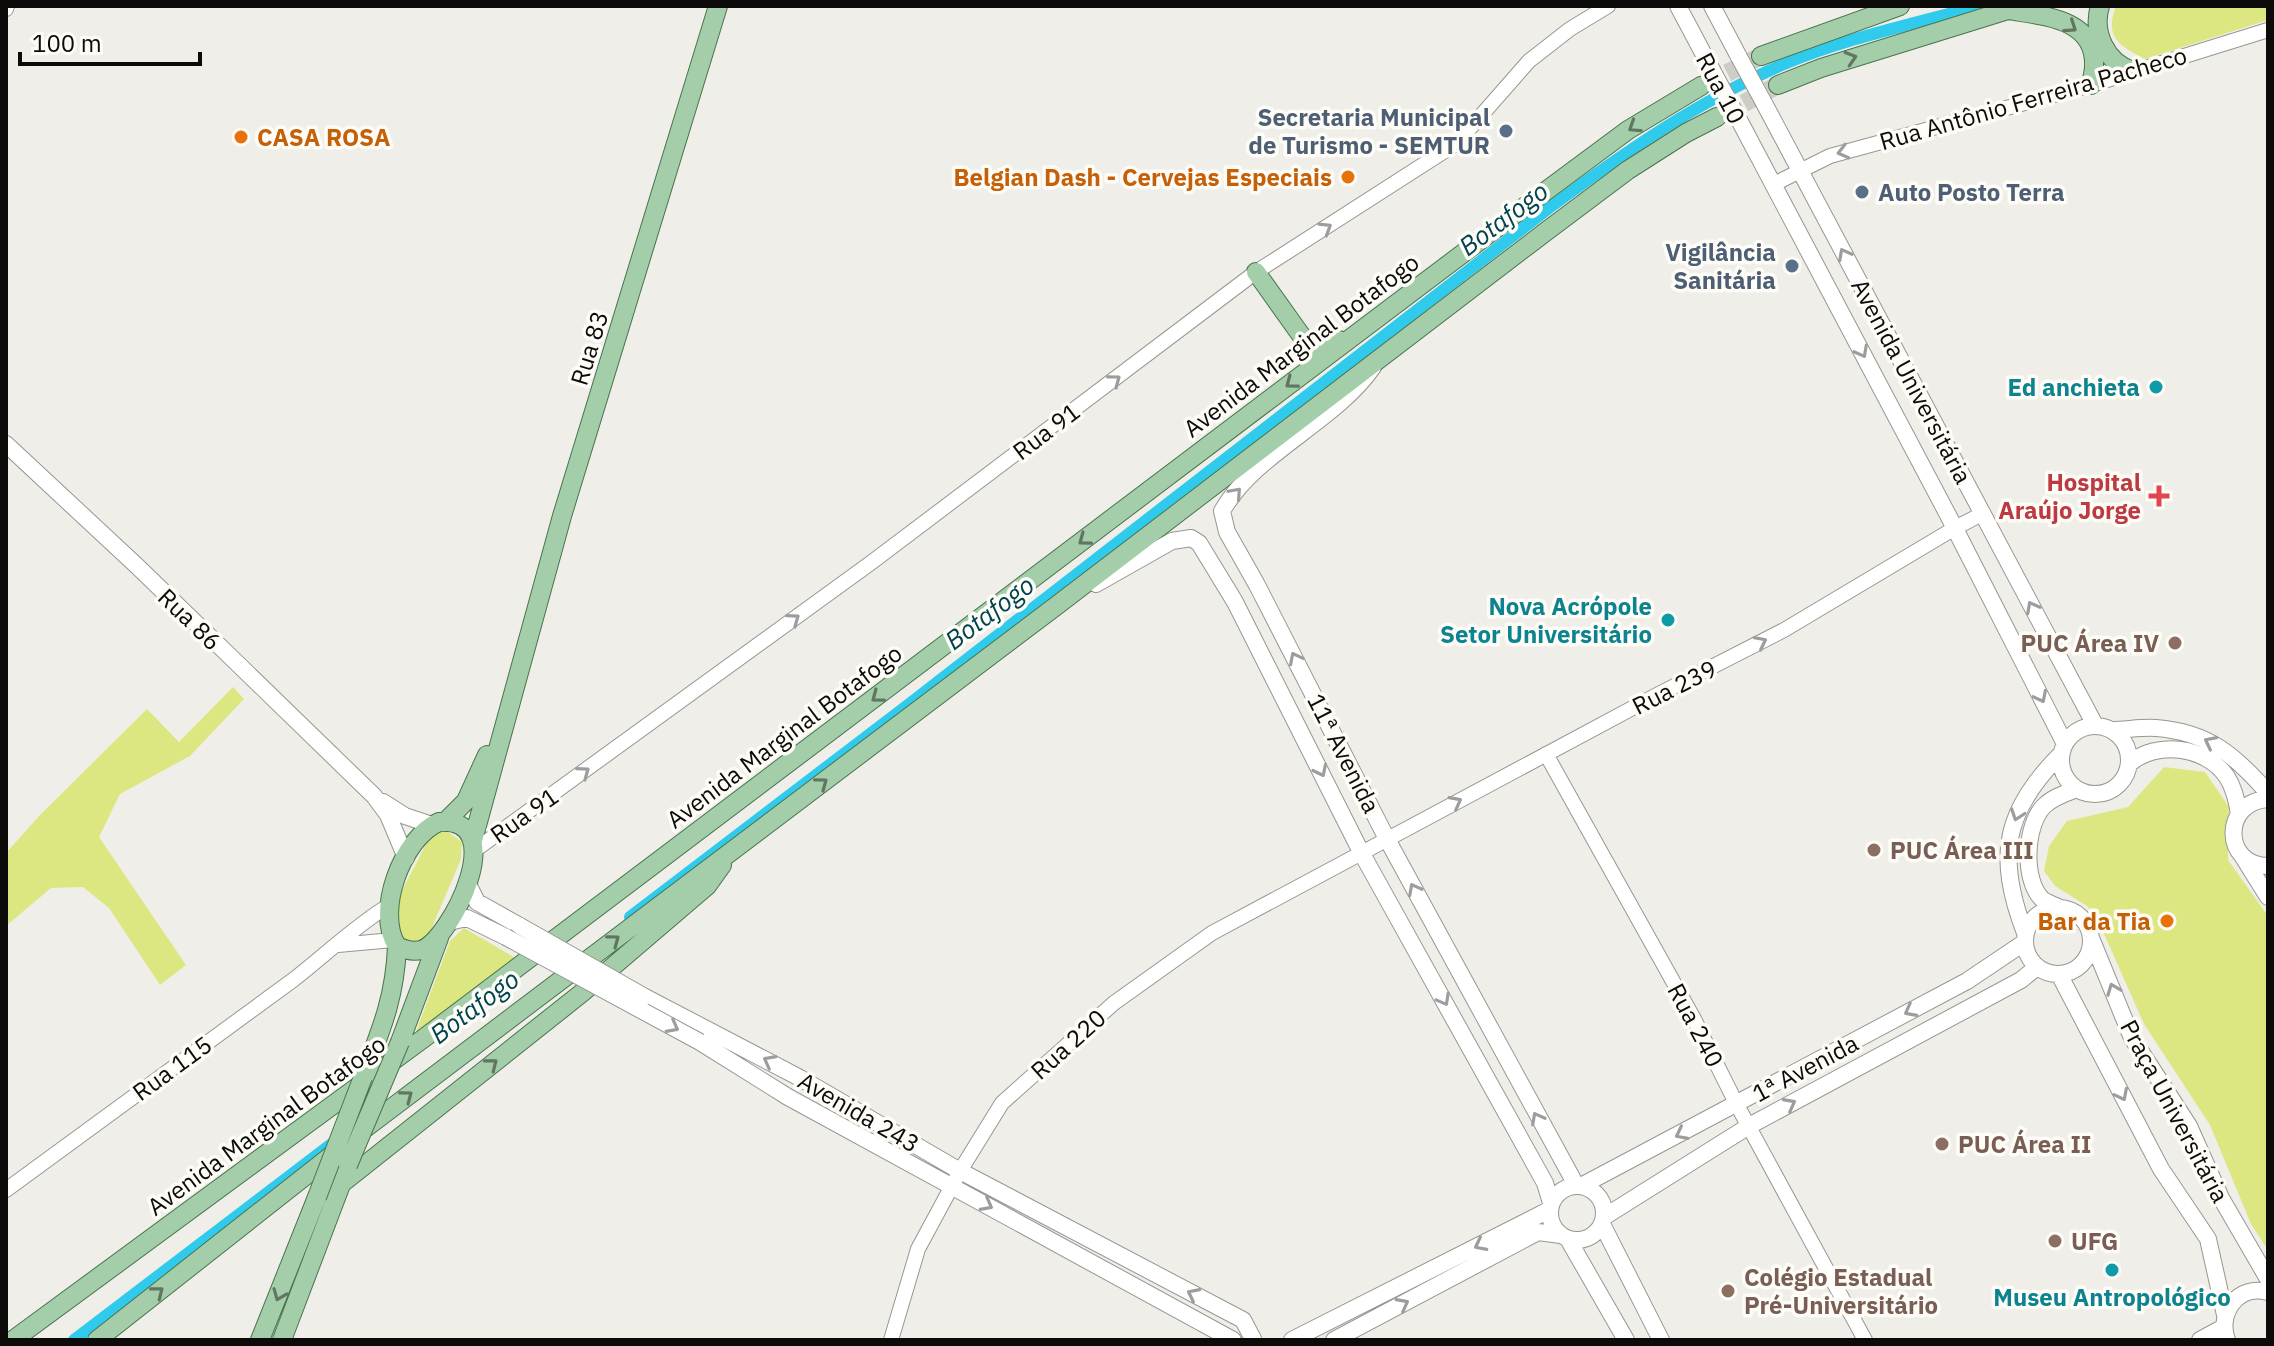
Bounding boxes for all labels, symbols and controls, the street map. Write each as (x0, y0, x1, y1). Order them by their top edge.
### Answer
scale bar (20, 16, 200, 66)
one-way arrow (2063, 17, 2077, 32)
text: 100 m (32, 27, 102, 59)
street label: Rua Antônio Ferreira Pacheco (1876, 39, 2190, 157)
street label: Rua 10 (1689, 47, 1753, 129)
one-way arrow (1843, 52, 1857, 68)
place label: Secretaria Municipal de Turismo - SEMTUR (1248, 101, 1490, 161)
one-way arrow (1628, 117, 1643, 132)
place label: CASA ROSA (257, 121, 390, 153)
marker: Secretaria Municipal de Turismo - SEMTUR (1497, 122, 1515, 140)
marker: CASA ROSA (232, 128, 250, 146)
one-way arrow (1837, 143, 1851, 159)
place label: Belgian Dash - Cervejas Especiais (954, 161, 1332, 193)
marker: Belgian Dash - Cervejas Especiais (1339, 168, 1357, 186)
water label: Botafogo (1451, 173, 1555, 263)
place label: Auto Posto Terra (1878, 176, 2065, 208)
marker: Auto Posto Terra (1853, 183, 1871, 201)
one-way arrow (1317, 222, 1332, 238)
place label: Vigilância Sanitária (1665, 236, 1776, 296)
street label: Avenida Marginal Botafogo (1177, 246, 1425, 444)
one-way arrow (1838, 247, 1853, 262)
marker: Vigilância Sanitária (1783, 257, 1801, 275)
street label: Avenida Universitária (1844, 273, 1980, 489)
street label: Rua 83 (563, 307, 615, 389)
one-way arrow (1853, 344, 1868, 358)
place label: Ed anchieta (2008, 371, 2140, 403)
one-way arrow (1285, 373, 1300, 387)
one-way arrow (1106, 375, 1120, 389)
marker: Ed anchieta (2147, 378, 2165, 396)
street label: Rua 91 (1006, 395, 1086, 467)
place label: Hospital Araújo Jorge (1998, 466, 2141, 526)
marker: Hospital Araújo Jorge (2148, 485, 2170, 507)
one-way arrow (1226, 487, 1241, 502)
one-way arrow (1078, 530, 1093, 544)
water label: Botafogo (937, 567, 1041, 657)
street label: Rua 86 (151, 581, 229, 657)
place label: Nova Acrópole Setor Universitário (1440, 590, 1652, 650)
one-way arrow (2026, 600, 2041, 615)
marker: Nova Acrópole Setor Universitário (1659, 611, 1677, 629)
one-way arrow (785, 614, 800, 628)
place label: PUC Área IV (2021, 627, 2159, 659)
marker: PUC Área IV (2166, 634, 2184, 652)
street label: Avenida Marginal Botafogo (660, 637, 908, 835)
one-way arrow (1752, 637, 1767, 652)
one-way arrow (1289, 651, 1305, 666)
street label: Rua 239 (1626, 652, 1722, 722)
one-way arrow (871, 687, 885, 701)
street label: 11ª Avenida (1300, 688, 1388, 818)
one-way arrow (2032, 689, 2047, 704)
one-way arrow (2204, 737, 2218, 752)
one-way arrow (1312, 763, 1327, 778)
one-way arrow (575, 768, 590, 782)
one-way arrow (813, 778, 828, 793)
street label: Rua 91 (484, 780, 564, 850)
one-way arrow (1448, 796, 1462, 811)
one-way arrow (2011, 808, 2027, 822)
place label: PUC Área III (1890, 834, 2034, 866)
marker: PUC Área III (1865, 841, 1883, 859)
one-way arrow (1409, 882, 1424, 897)
place label: Bar da Tia (2038, 905, 2151, 937)
marker: Bar da Tia (2158, 912, 2176, 930)
one-way arrow (605, 935, 620, 949)
water label: Botafogo (422, 961, 526, 1051)
street label: Rua 240 (1661, 977, 1731, 1073)
one-way arrow (2106, 983, 2123, 997)
one-way arrow (1434, 992, 1450, 1006)
one-way arrow (1905, 1001, 1919, 1017)
street label: Rua 220 (1024, 1002, 1112, 1086)
street label: Praça Universitária (2113, 1014, 2237, 1208)
one-way arrow (665, 1018, 679, 1033)
street label: 1ª Avenida (1746, 1027, 1864, 1109)
street label: Rua 115 (126, 1028, 218, 1108)
street label: Avenida Marginal Botafogo (140, 1028, 392, 1222)
one-way arrow (762, 1056, 777, 1071)
one-way arrow (483, 1059, 497, 1074)
street label: Avenida 243 (793, 1064, 925, 1160)
one-way arrow (2112, 1086, 2128, 1101)
one-way arrow (398, 1091, 412, 1106)
one-way arrow (1782, 1098, 1796, 1113)
one-way arrow (1532, 1111, 1547, 1126)
one-way arrow (1675, 1124, 1690, 1139)
place label: PUC Área II (1958, 1128, 2091, 1160)
marker: PUC Área II (1933, 1135, 1951, 1153)
one-way arrow (978, 1196, 993, 1211)
place label: UFG (2071, 1225, 2118, 1257)
marker: UFG (2046, 1232, 2064, 1250)
one-way arrow (1474, 1236, 1489, 1251)
place label: Colégio Estadual Pré-Universitário (1744, 1261, 1938, 1321)
marker: Museu Antropológico (2103, 1261, 2121, 1279)
place label: Museu Antropológico (1993, 1281, 2231, 1313)
marker: Colégio Estadual Pré-Universitário (1719, 1282, 1737, 1300)
one-way arrow (149, 1287, 164, 1301)
one-way arrow (273, 1287, 289, 1301)
one-way arrow (1187, 1288, 1201, 1303)
one-way arrow (1395, 1298, 1410, 1313)

